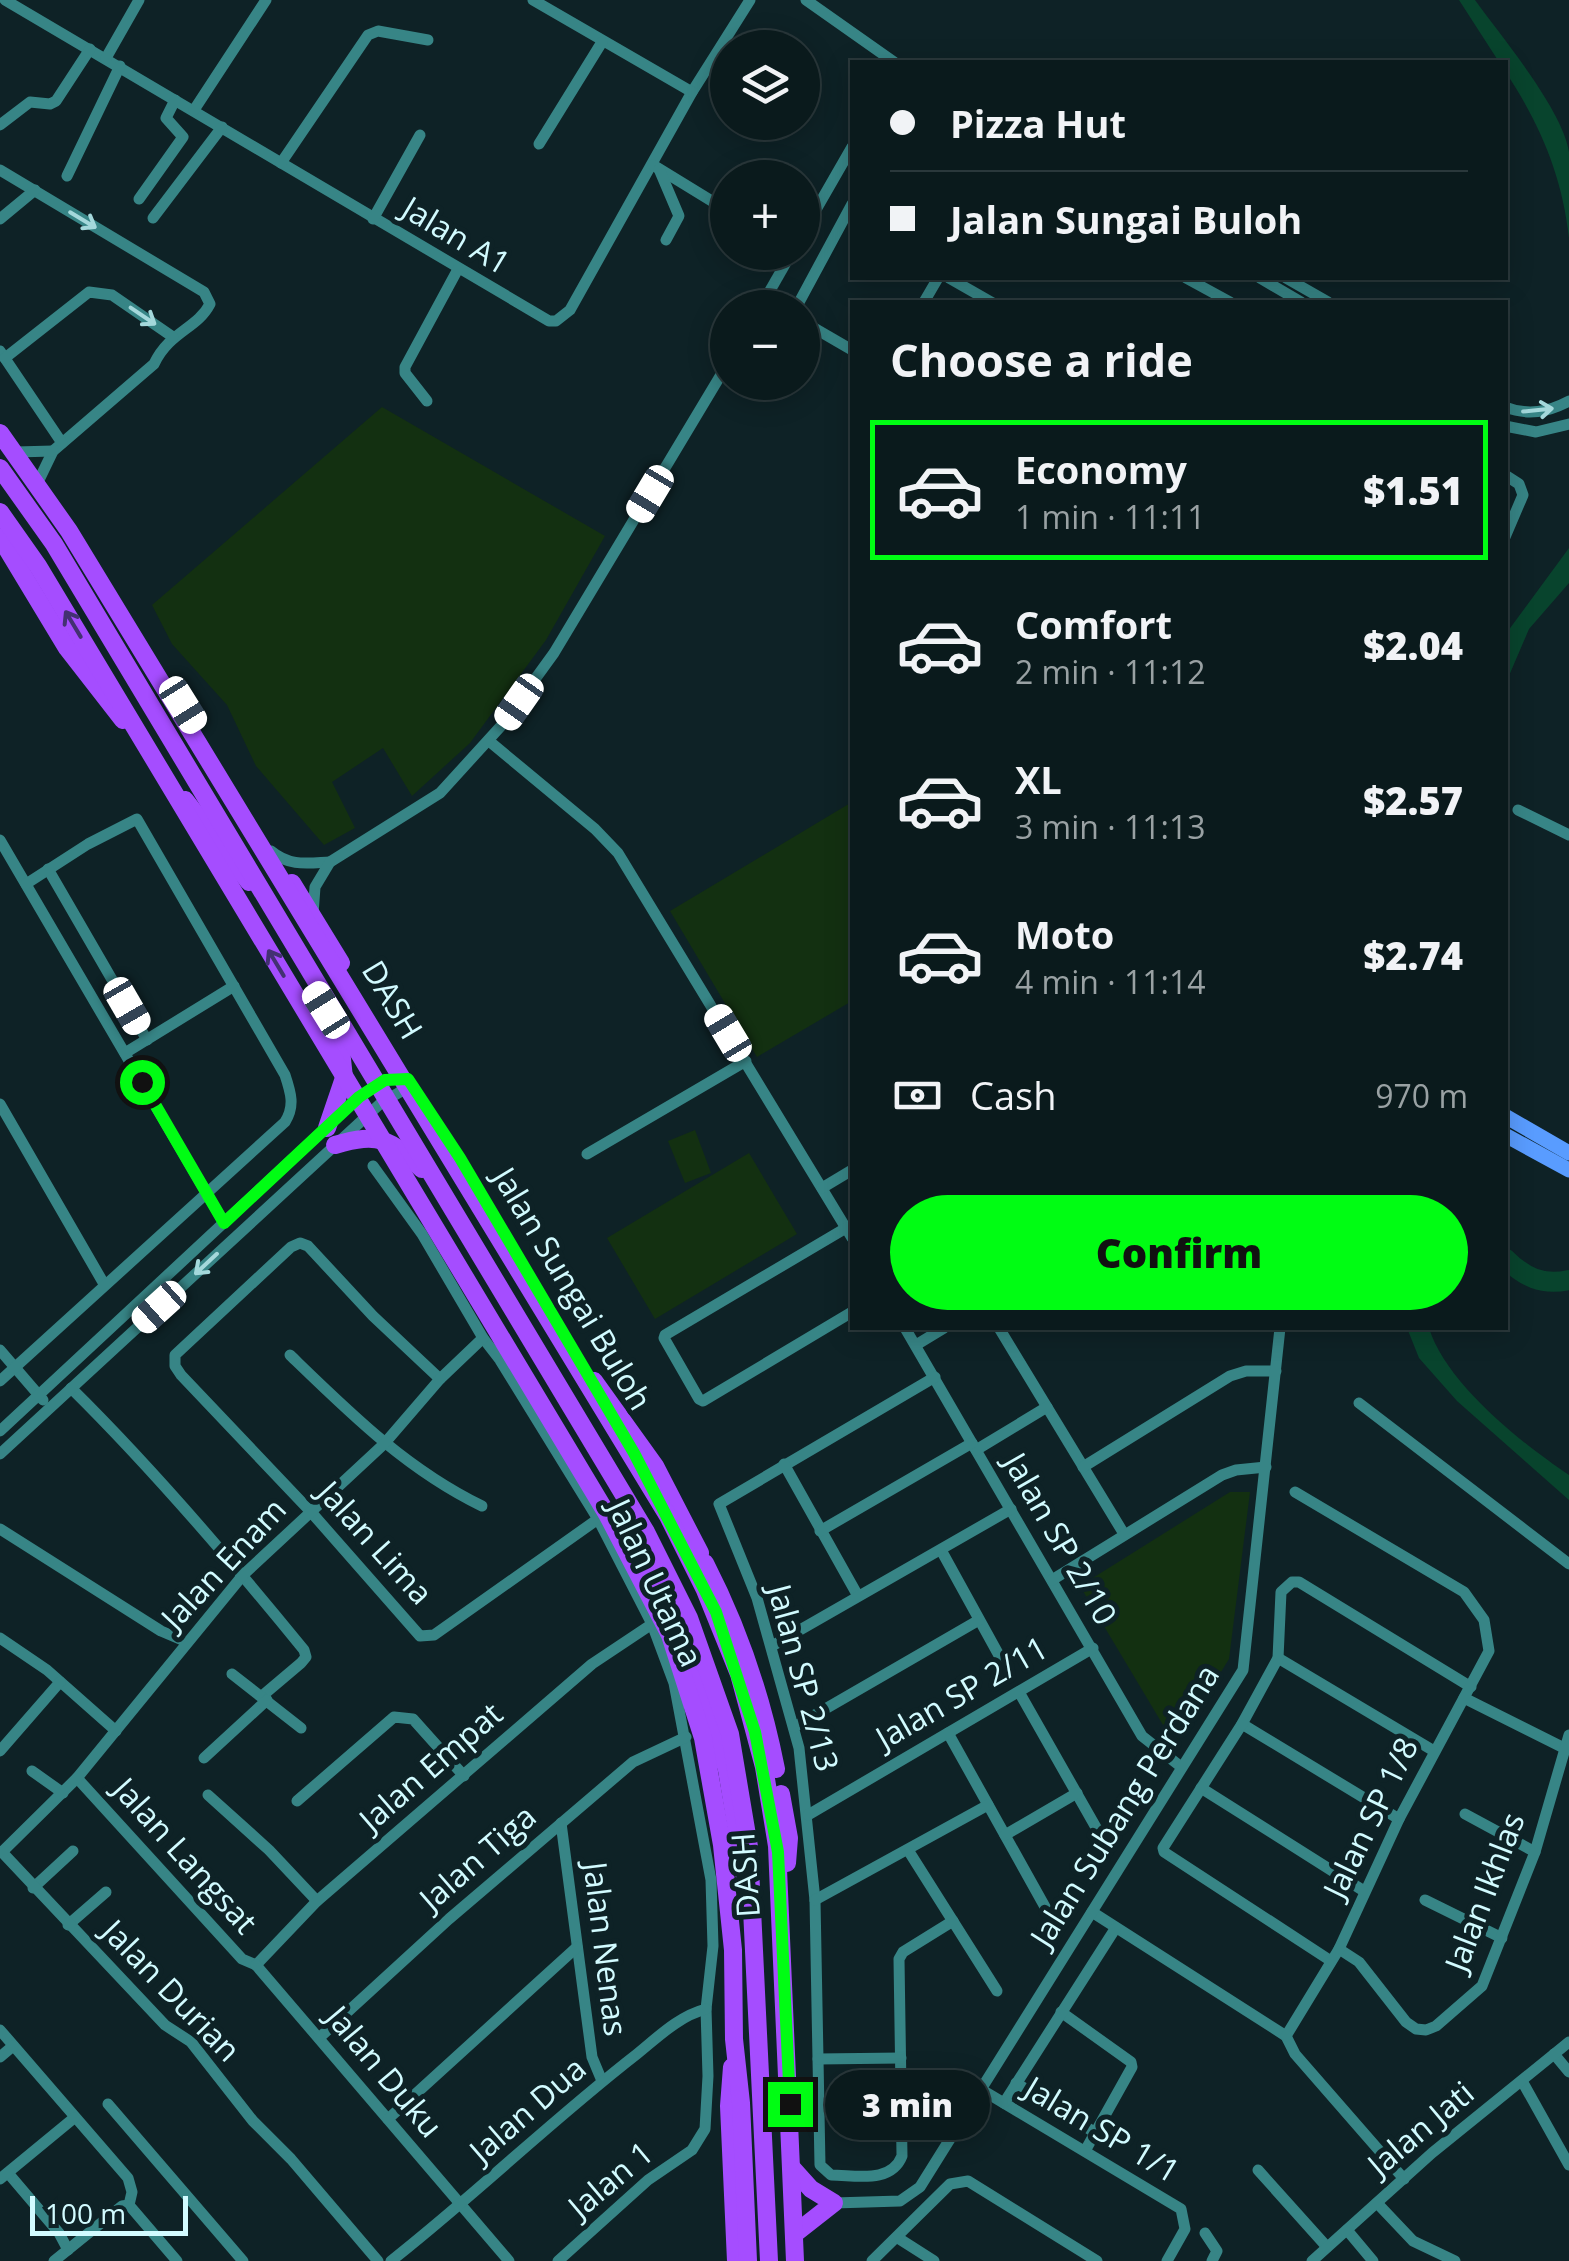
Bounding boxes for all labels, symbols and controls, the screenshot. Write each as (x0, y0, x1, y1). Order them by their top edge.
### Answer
map controls (710, 30, 820, 400)
button: layers (710, 30, 820, 140)
text: Pizza Hut (950, 97, 1126, 149)
button: + (710, 160, 820, 270)
street label: Jalan A1 (392, 184, 519, 284)
text: Jalan Sungai Buloh (950, 193, 1302, 245)
one-way arrow (68, 210, 97, 230)
button: − (710, 290, 820, 400)
one-way arrow (128, 305, 156, 326)
text: Choose a ride (890, 329, 1193, 390)
one-way arrow (1521, 400, 1553, 419)
text: Economy (1015, 443, 1187, 495)
icon: car (895, 445, 985, 535)
car (622, 461, 678, 527)
text: $1.51 (1363, 464, 1463, 516)
text: 1 min · 11:11 (1015, 495, 1206, 538)
text: Comfort (1015, 598, 1172, 650)
icon: car (895, 600, 985, 690)
one-way arrow (63, 610, 83, 639)
text: $2.04 (1363, 619, 1463, 671)
text: 2 min · 11:12 (1015, 650, 1206, 693)
car (490, 669, 548, 735)
car (154, 672, 212, 738)
text: XL (1015, 753, 1062, 805)
icon: car (895, 755, 985, 845)
text: $2.57 (1363, 774, 1463, 826)
text: 3 min · 11:13 (1015, 805, 1206, 848)
text: Moto (1015, 908, 1114, 960)
icon: car (895, 910, 985, 1000)
text: $2.74 (1363, 929, 1463, 981)
one-way arrow (266, 949, 286, 978)
street label: DASH (353, 952, 433, 1047)
text: 4 min · 11:14 (1015, 960, 1206, 1003)
car (99, 973, 155, 1039)
car (297, 977, 355, 1043)
car (700, 1000, 756, 1066)
route start (120, 1060, 165, 1105)
icon: cash (890, 1068, 945, 1123)
text: Cash (970, 1069, 1056, 1121)
text: 970 m (1375, 1074, 1468, 1117)
street label: Jalan Sungai Buloh (482, 1156, 663, 1417)
button: Confirm (890, 1195, 1468, 1310)
one-way arrow (194, 1252, 219, 1275)
car (127, 1276, 191, 1338)
street label: Jalan SP 2/10 (993, 1442, 1128, 1632)
street label: Jalan Lima (307, 1469, 443, 1613)
street label: Jalan Enam (149, 1488, 295, 1640)
street label: Jalan Utama (598, 1489, 714, 1673)
street label: Jalan SP 2/13 (758, 1576, 850, 1776)
street label: Jalan SP 2/11 (865, 1625, 1055, 1760)
street label: Jalan Subang Perdana (1018, 1656, 1228, 1957)
street label: Jalan Empat (347, 1692, 511, 1842)
street label: Jalan SP 1/8 (1311, 1730, 1427, 1907)
street label: Jalan Langsat (103, 1766, 268, 1942)
street label: Jalan Tiga (407, 1794, 544, 1921)
street label: Jalan Ikhlas (1433, 1806, 1534, 1980)
street label: DASH (720, 1831, 769, 1919)
street label: Jalan Nenas (574, 1856, 638, 2038)
street label: Jalan Durian (91, 1908, 251, 2070)
street label: Jalan Duku (316, 1994, 453, 2146)
street label: Jalan Dua (458, 2046, 594, 2173)
street label: Jalan SP 1/1 (1015, 2064, 1188, 2192)
callout: 3 min (825, 2069, 990, 2139)
street label: Jalan Jati (1356, 2071, 1482, 2187)
route end (768, 2082, 813, 2127)
text: 3 min (862, 2083, 953, 2126)
street label: Jalan 1 (556, 2131, 662, 2229)
scale bar (30, 2191, 188, 2236)
text: 100 m (45, 2194, 126, 2232)

